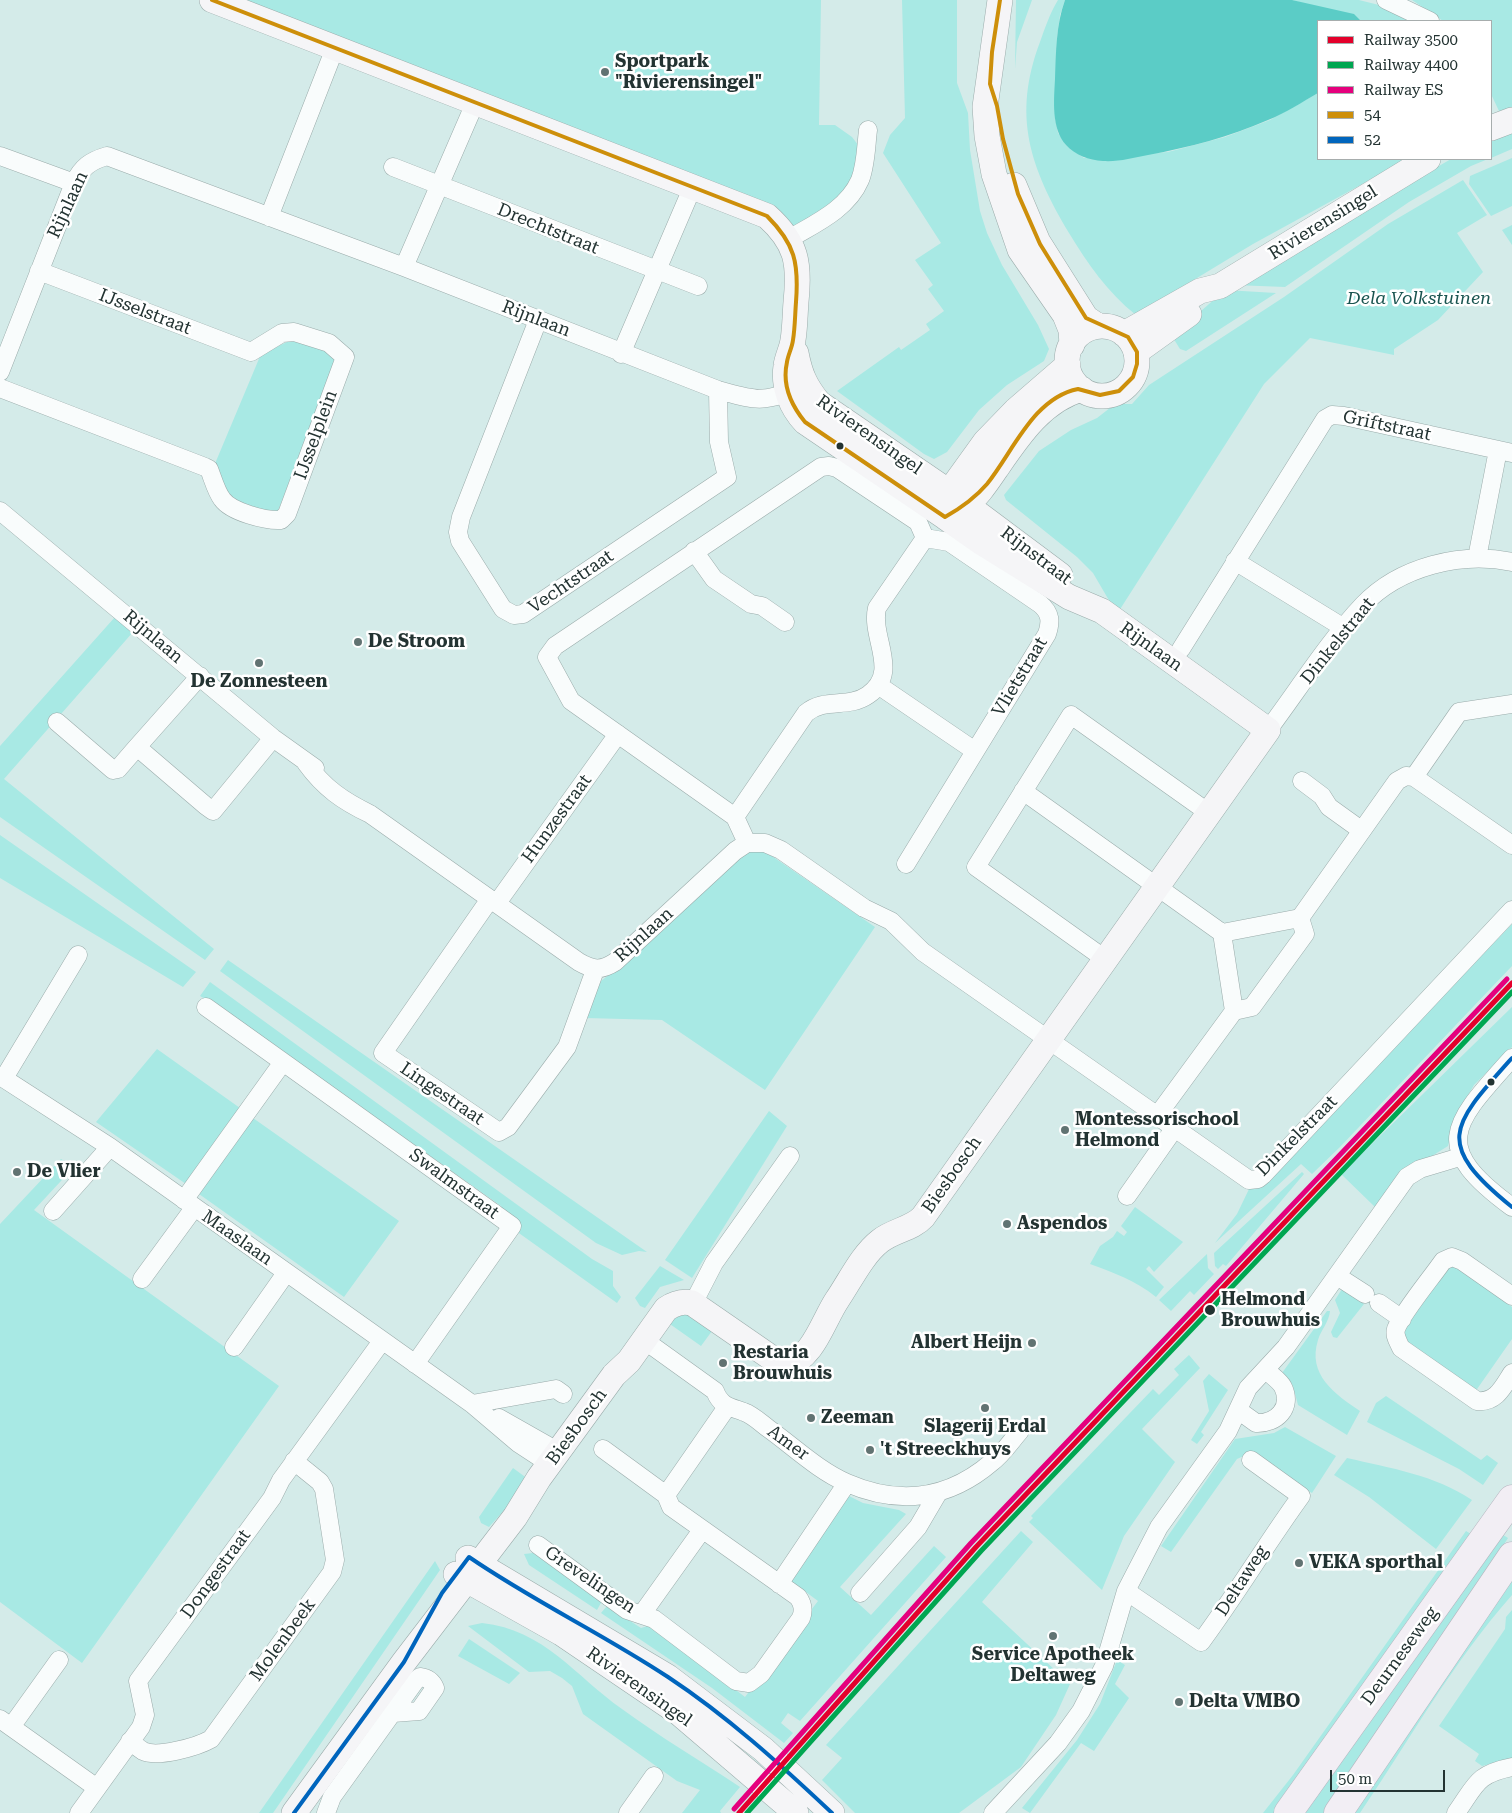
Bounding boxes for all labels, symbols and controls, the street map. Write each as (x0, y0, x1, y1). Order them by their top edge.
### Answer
legend (1317, 20, 1492, 160)
text: Railway 3500 (1364, 31, 1458, 49)
place label: Sportpark "Rivierensingel" (615, 51, 762, 94)
text: Railway 4400 (1364, 56, 1458, 74)
marker: Sportpark "Rivierensingel" (599, 66, 611, 78)
text: Railway ES (1364, 81, 1443, 99)
text: 54 (1364, 106, 1381, 124)
text: 52 (1364, 131, 1381, 149)
street label: Rijnlaan (43, 168, 93, 242)
street label: Rivierensingel (1265, 181, 1381, 265)
street label: Drechtstraat (494, 199, 602, 259)
street label: IJsselstraat (96, 285, 194, 339)
park label: Dela Volkstuinen (1347, 288, 1491, 310)
street label: Rijnlaan (499, 296, 573, 342)
street label: IJsselplein (290, 387, 342, 483)
street label: Rivierensingel (812, 391, 926, 479)
street label: Griftstraat (1341, 406, 1433, 446)
unlabelled marker (835, 441, 845, 451)
street label: Rijnstraat (996, 522, 1076, 590)
street label: Vechtstraat (524, 546, 618, 618)
street label: Dinkelstraat (1296, 593, 1380, 689)
street label: Rijnlaan (119, 606, 187, 668)
street label: Rijnlaan (1116, 618, 1186, 676)
place label: De Stroom (368, 631, 465, 653)
street label: Vlietstraat (988, 633, 1052, 721)
marker: De Stroom (352, 636, 364, 648)
marker: De Zonnesteen (253, 657, 265, 669)
place label: De Zonnesteen (190, 671, 328, 693)
street label: Hunzestraat (518, 770, 596, 868)
street label: Rijnlaan (610, 903, 678, 967)
street label: Lingestraat (396, 1058, 488, 1130)
unlabelled marker (1486, 1077, 1496, 1087)
street label: Dinkelstraat (1252, 1091, 1342, 1181)
place label: Montessorischool Helmond (1075, 1109, 1239, 1152)
marker: Montessorischool Helmond (1059, 1124, 1071, 1136)
street label: Biesbosch (918, 1132, 986, 1218)
street label: Swalmstraat (405, 1144, 503, 1224)
place label: De Vlier (27, 1161, 101, 1183)
marker: De Vlier (11, 1166, 23, 1178)
street label: Maaslaan (197, 1206, 277, 1270)
place label: Aspendos (1017, 1213, 1107, 1235)
marker: Aspendos (1001, 1218, 1013, 1230)
place label: Helmond Brouwhuis (1221, 1289, 1320, 1332)
marker: Helmond Brouwhuis (1203, 1303, 1217, 1317)
place label: Albert Heijn (911, 1332, 1022, 1354)
marker: Albert Heijn (1026, 1337, 1038, 1349)
place label: Restaria Brouwhuis (733, 1342, 832, 1385)
marker: Restaria Brouwhuis (717, 1357, 729, 1369)
street label: Biesbosch (542, 1385, 612, 1469)
marker: Slagerij Erdal (979, 1402, 991, 1414)
place label: Zeeman (821, 1407, 894, 1429)
marker: Zeeman (805, 1412, 817, 1424)
place label: Slagerij Erdal (924, 1416, 1046, 1438)
street label: Amer (763, 1421, 813, 1465)
place label: 't Streeckhuys (880, 1439, 1011, 1461)
marker: 't Streeckhuys (864, 1444, 876, 1456)
street label: Dongestraat (177, 1525, 255, 1623)
street label: Grevelingen (540, 1542, 640, 1618)
street label: Deltaweg (1211, 1542, 1273, 1620)
place label: VEKA sporthal (1309, 1552, 1443, 1574)
marker: VEKA sporthal (1293, 1557, 1305, 1569)
street label: Molenbeek (246, 1594, 320, 1686)
street label: Deurneseweg (1357, 1602, 1443, 1710)
marker: Service Apotheek Deltaweg (1047, 1630, 1059, 1642)
street label: Rivierensingel (582, 1643, 696, 1731)
place label: Service Apotheek Deltaweg (972, 1644, 1134, 1686)
place label: Delta VMBO (1189, 1691, 1300, 1713)
marker: Delta VMBO (1173, 1696, 1185, 1708)
scale bar (1332, 1760, 1447, 1792)
text: 50 m (1338, 1770, 1372, 1788)

